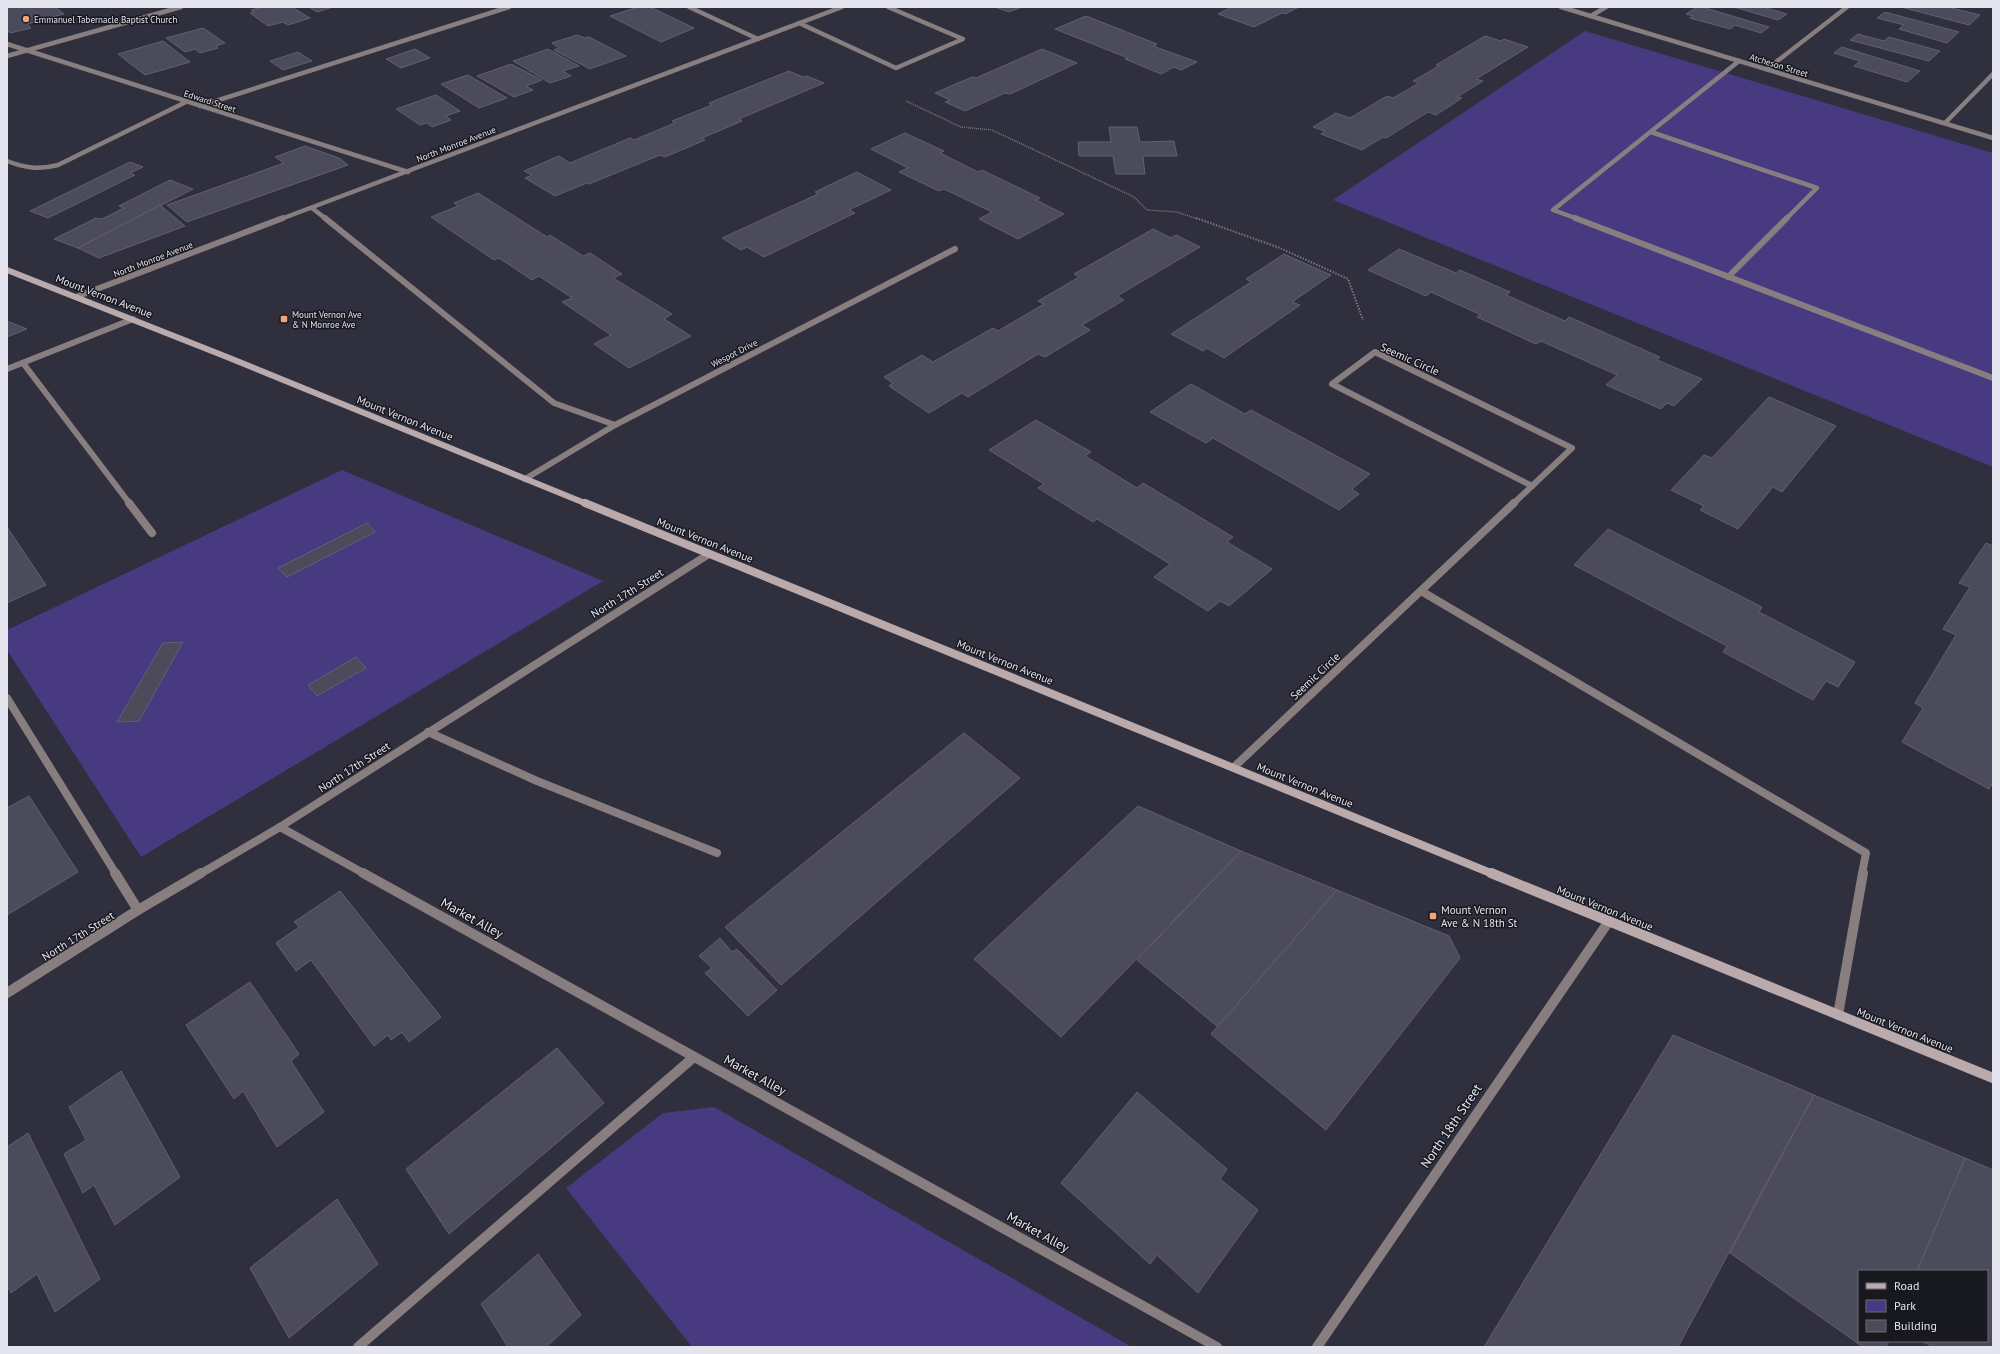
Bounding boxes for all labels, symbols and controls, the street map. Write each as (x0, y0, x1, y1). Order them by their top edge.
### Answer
marker: Emmanuel Tabernacle Baptist Church (21, 14, 31, 24)
place label: Emmanuel Tabernacle Baptist Church (34, 14, 177, 25)
street label: Atcheson Street (1748, 51, 1810, 79)
street label: Edward Street (183, 87, 237, 115)
street label: North Monroe Avenue (415, 124, 498, 164)
street label: North Monroe Avenue (112, 239, 195, 279)
street label: Mount Vernon Avenue (54, 271, 155, 321)
place label: Mount Vernon Ave & N Monroe Ave (292, 309, 362, 330)
marker: Mount Vernon Ave & N Monroe Ave (279, 314, 289, 324)
street label: Wespot Drive (709, 336, 759, 369)
street label: Seemic Circle (1378, 340, 1442, 378)
street label: Mount Vernon Avenue (355, 392, 456, 444)
street label: Mount Vernon Avenue (655, 514, 756, 566)
street label: North 17th Street (588, 565, 666, 621)
street label: Mount Vernon Avenue (955, 636, 1056, 688)
street label: Seemic Circle (1287, 649, 1343, 703)
street label: North 17th Street (316, 739, 393, 795)
street label: Mount Vernon Avenue (1255, 759, 1356, 811)
street label: Mount Vernon Avenue (1555, 882, 1656, 934)
street label: Market Alley (438, 894, 506, 942)
place label: Mount Vernon Ave & N 18th St (1441, 903, 1518, 930)
street label: North 17th Street (39, 908, 117, 964)
marker: Mount Vernon Ave & N 18th St (1428, 911, 1438, 921)
street label: Mount Vernon Avenue (1855, 1004, 1956, 1056)
street label: Market Alley (721, 1051, 789, 1099)
street label: North 18th Street (1417, 1080, 1486, 1171)
street label: Market Alley (1004, 1208, 1072, 1256)
legend (1858, 1270, 1988, 1342)
text: Road (1894, 1278, 1919, 1293)
text: Park (1894, 1298, 1916, 1313)
text: Building (1894, 1318, 1937, 1333)

